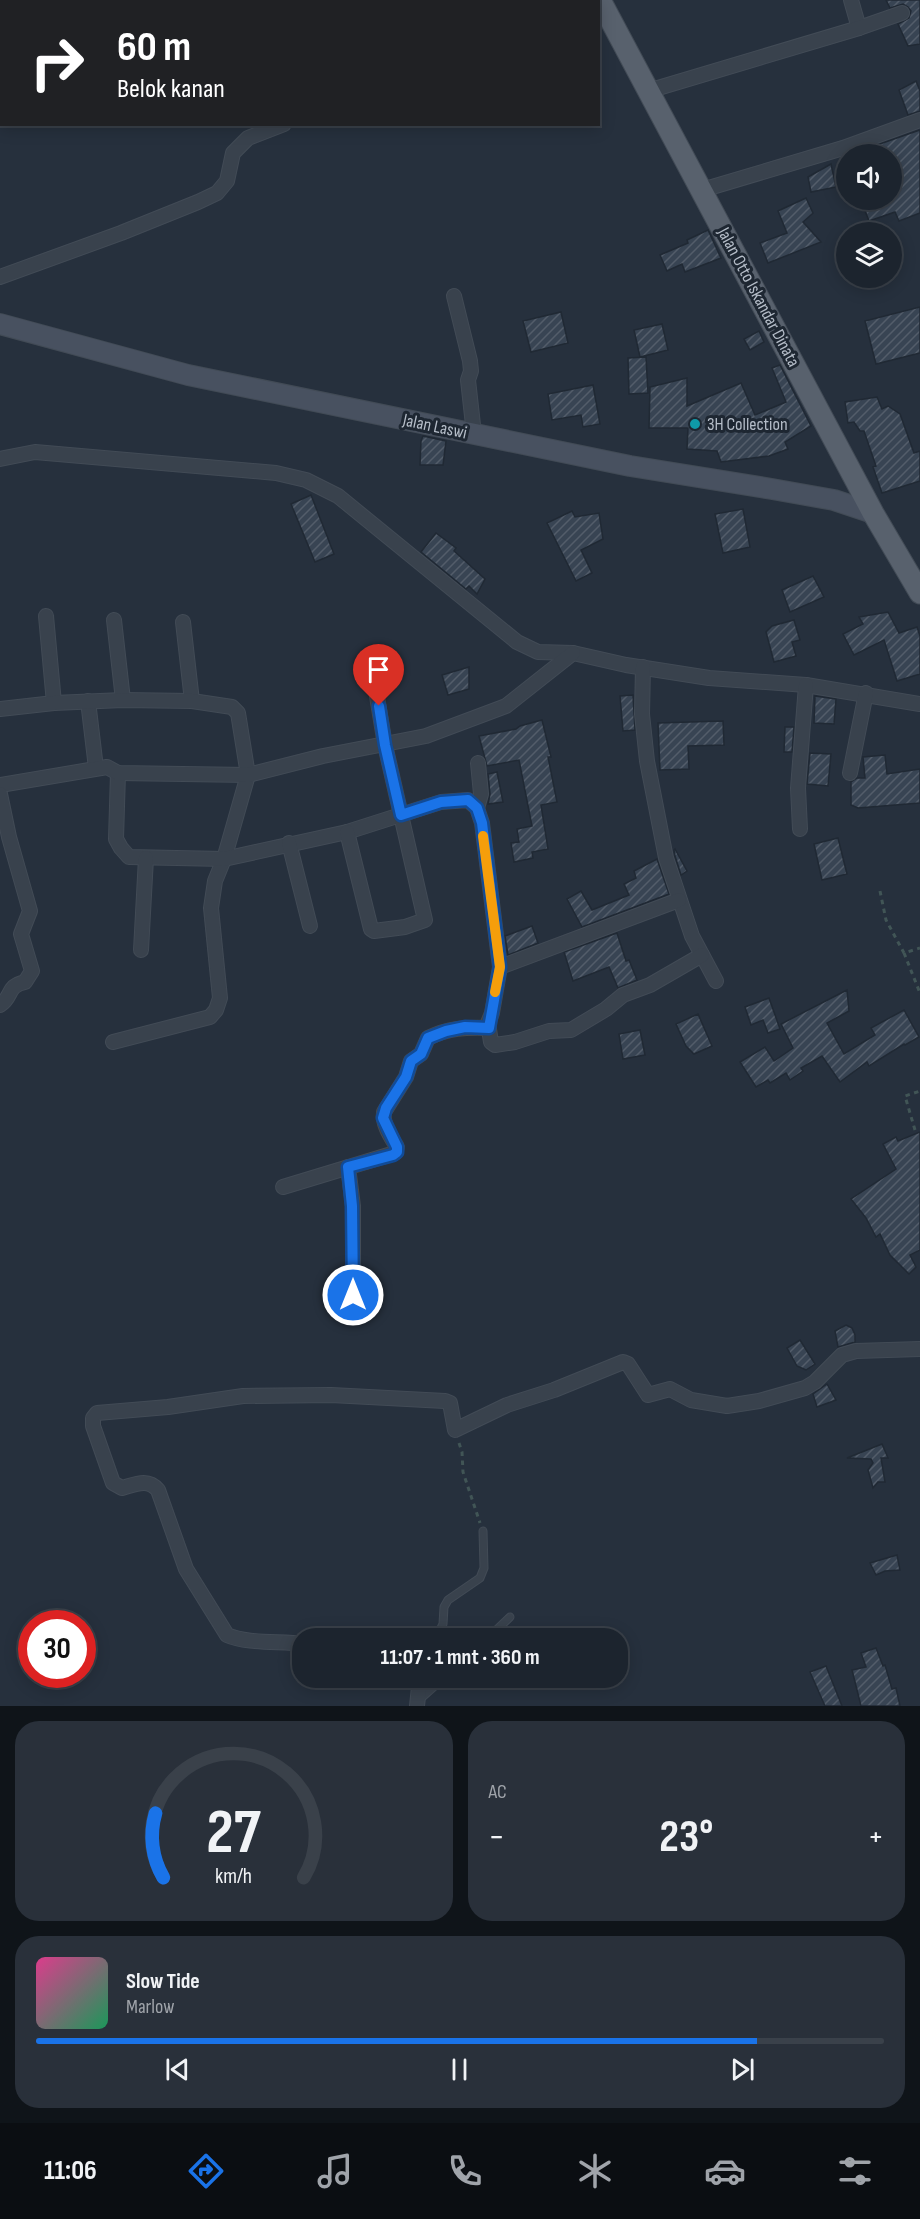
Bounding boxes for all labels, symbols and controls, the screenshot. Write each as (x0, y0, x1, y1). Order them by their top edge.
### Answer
text: 60 m (117, 22, 191, 73)
icon: right (18, 24, 96, 102)
text: Belok kanan (117, 73, 225, 105)
map controls (836, 144, 902, 288)
button: sound (836, 144, 902, 210)
button: layers (836, 222, 902, 288)
street label: Jalan Otto Iskandar Dinata (712, 223, 804, 371)
street label: Jalan Laswi (400, 409, 469, 444)
place label: 3H Collection (707, 414, 788, 435)
marker: 3H Collection (688, 417, 702, 431)
pin (353, 644, 404, 706)
icon: arrive (362, 653, 395, 686)
position arrow (321, 1263, 385, 1327)
speed limit sign: 30 (18, 1610, 96, 1688)
text: 11:07 · 1 mnt · 360 m (381, 1644, 539, 1671)
text: AC (489, 1780, 507, 1804)
text: 27 (206, 1796, 262, 1871)
text: 23° (659, 1810, 713, 1865)
text: − (489, 1817, 505, 1857)
text: + (868, 1817, 884, 1857)
text: km/h (215, 1864, 252, 1889)
text: Slow Tide (126, 1968, 200, 1995)
text: Marlow (126, 1995, 174, 2019)
icon: previous (161, 2053, 194, 2086)
icon: pause (443, 2053, 476, 2086)
icon: next (726, 2053, 759, 2086)
icon: directions (185, 2150, 227, 2192)
icon: music (314, 2150, 356, 2192)
icon: phone (444, 2150, 486, 2192)
icon: climate (574, 2150, 616, 2192)
icon: car (704, 2150, 746, 2192)
icon: filters (834, 2150, 876, 2192)
text: 11:06 (44, 2155, 97, 2187)

